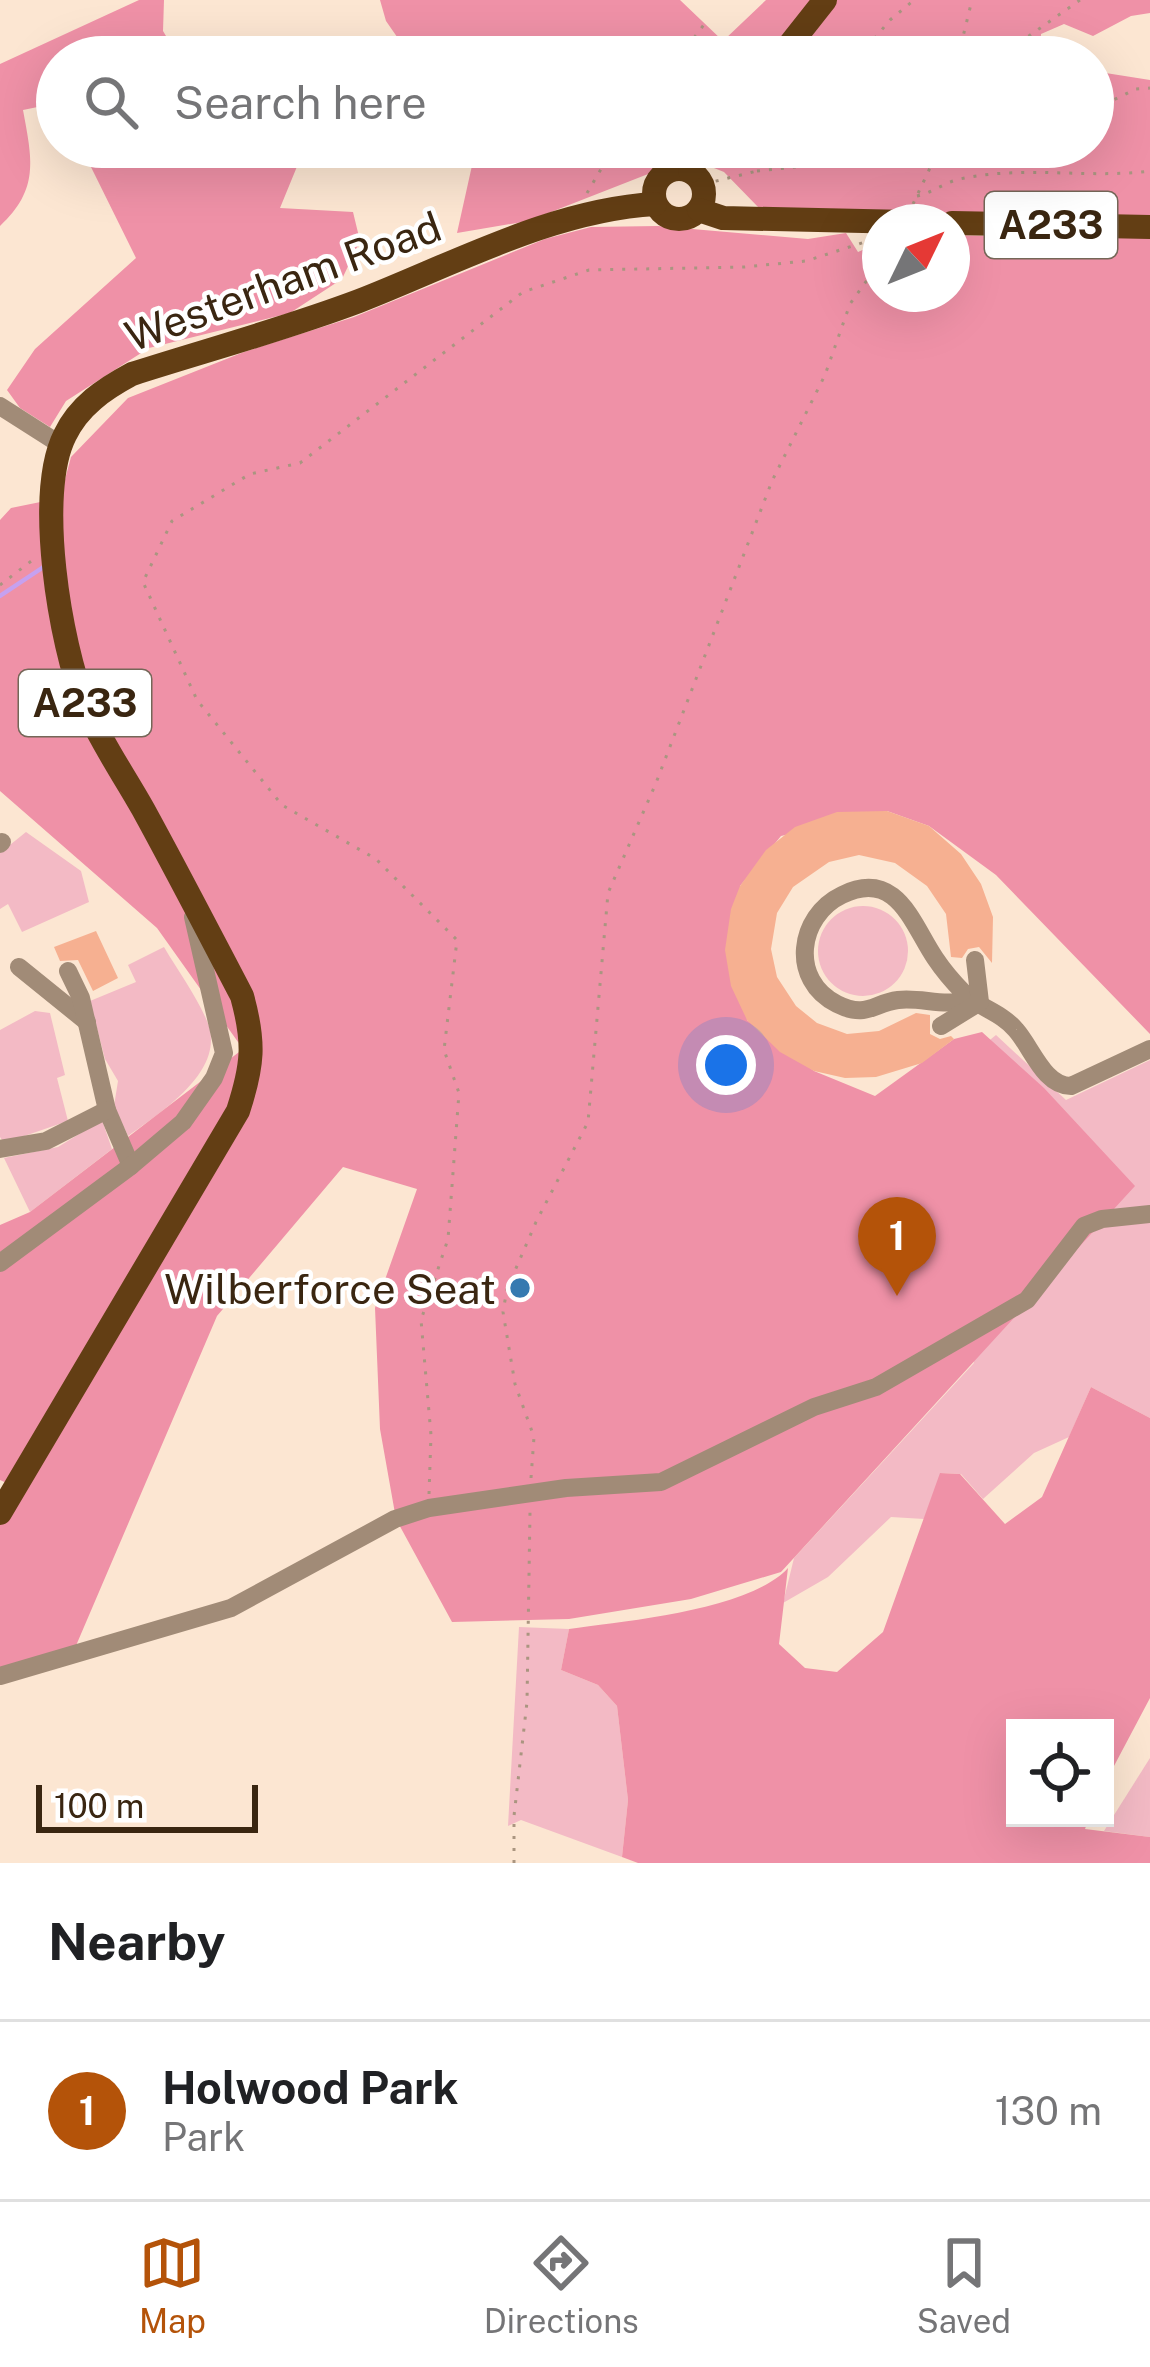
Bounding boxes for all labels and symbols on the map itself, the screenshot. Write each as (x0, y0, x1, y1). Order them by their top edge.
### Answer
road number: A233 (985, 192, 1117, 258)
street label: Westerham Road (119, 201, 447, 361)
north arrow (862, 204, 970, 312)
road number: A233 (19, 670, 151, 736)
your location (696, 1035, 756, 1095)
pin: 1 (858, 1197, 936, 1296)
place label: Wilberforce Seat (164, 1264, 496, 1313)
marker: Wilberforce Seat (507, 1275, 533, 1301)
scale bar (36, 1779, 258, 1832)

